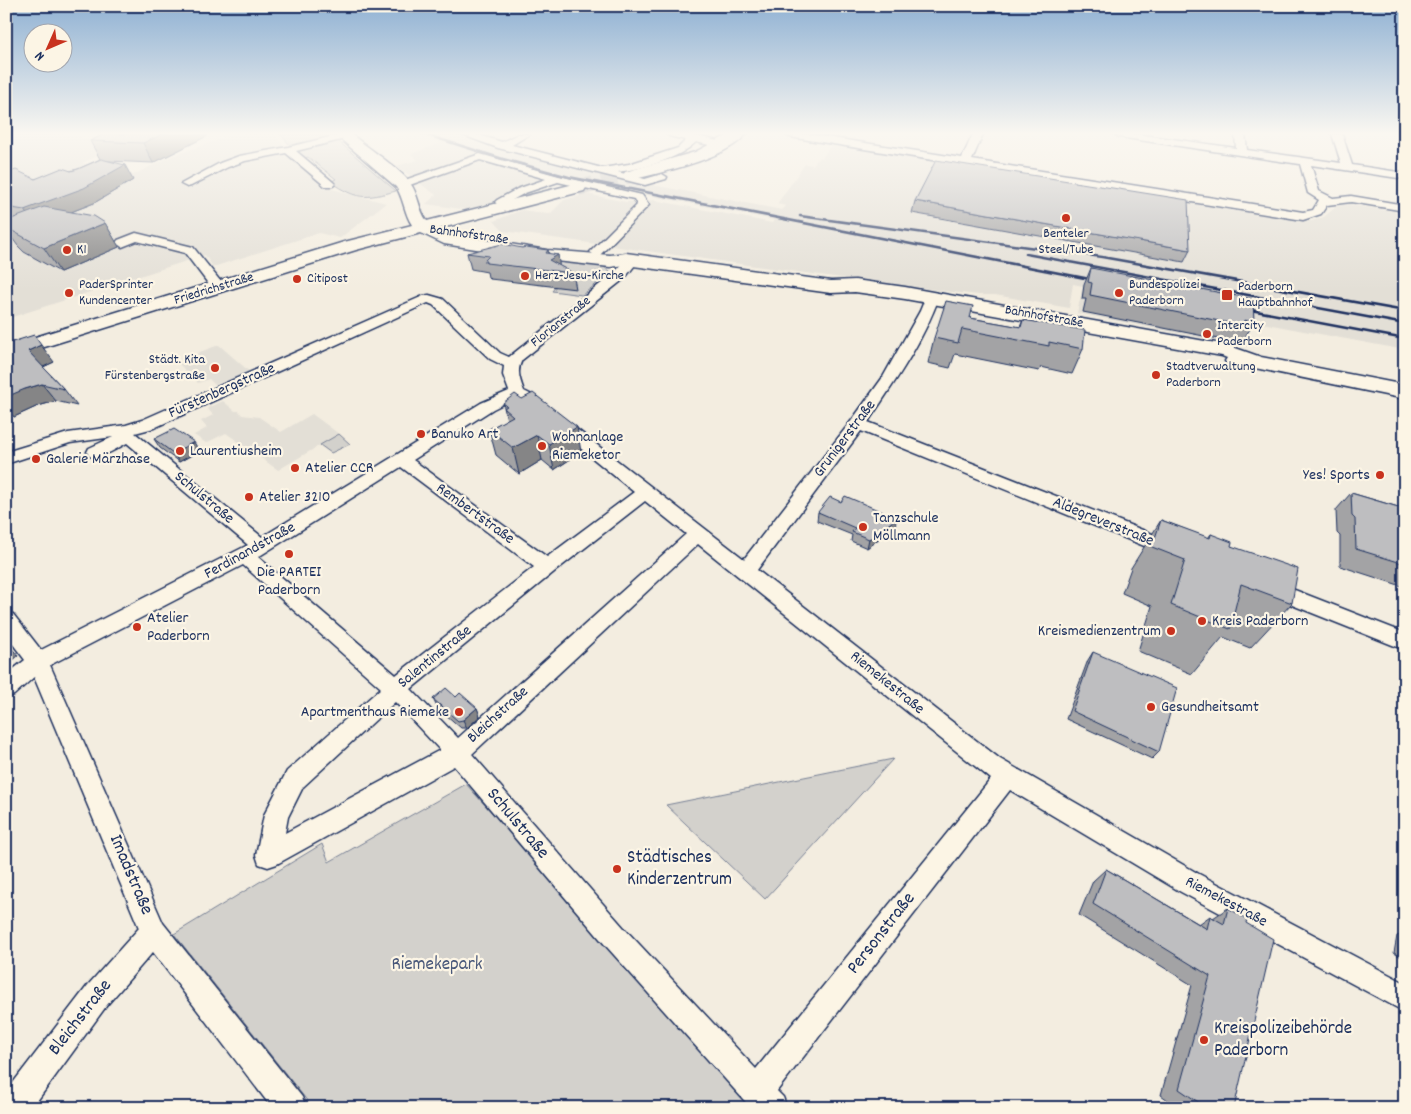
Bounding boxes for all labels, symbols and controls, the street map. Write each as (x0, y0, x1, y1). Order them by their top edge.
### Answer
north arrow (22, 22, 72, 72)
text: N (31, 46, 50, 65)
marker: Benteler Steel/Tube (1060, 212, 1072, 224)
street label: Bahnhofstraße (428, 220, 510, 250)
place label: Benteler Steel/Tube (1039, 224, 1093, 260)
place label: K1 (77, 240, 87, 260)
marker: K1 (61, 244, 73, 256)
place label: Herz-Jesu-Kirche (535, 266, 624, 286)
street label: Friedrichstraße (172, 267, 256, 311)
place label: Citipost (307, 269, 348, 289)
marker: Herz-Jesu-Kirche (519, 270, 531, 282)
marker: Citipost (291, 273, 303, 285)
place label: PaderSprinter Kundencenter (79, 275, 154, 311)
place label: Bundespolizei Paderborn (1129, 275, 1200, 311)
place label: Paderborn Hauptbahnhof (1238, 277, 1314, 313)
marker: PaderSprinter Kundencenter (63, 287, 75, 299)
marker: Bundespolizei Paderborn (1113, 287, 1125, 299)
marker: Paderborn Hauptbahnhof (1220, 288, 1234, 302)
street label: Florianstraße (527, 291, 595, 353)
street label: Bahnhofstraße (1003, 300, 1085, 334)
place label: Intercity Paderborn (1217, 316, 1272, 352)
marker: Intercity Paderborn (1201, 328, 1213, 340)
place label: Städt. Kita Fürstenbergstraße (105, 350, 205, 386)
street label: Fürstenbergstraße (165, 357, 279, 425)
place label: Stadtverwaltung Paderborn (1166, 357, 1256, 393)
marker: Städt. Kita Fürstenbergstraße (209, 362, 221, 374)
marker: Stadtverwaltung Paderborn (1150, 369, 1162, 381)
street label: Grunigerstraße (808, 395, 882, 483)
place label: Banuko Art (431, 423, 498, 446)
place label: Wohnanlage Riemeketor (552, 426, 623, 467)
marker: Banuko Art (415, 428, 427, 440)
place label: Laurentiusheim (190, 440, 282, 463)
marker: Wohnanlage Riemeketor (536, 440, 548, 452)
marker: Laurentiusheim (174, 445, 186, 457)
place label: Galerie Märzhase (46, 448, 150, 471)
marker: Galerie Märzhase (30, 453, 42, 465)
place label: Atelier CCR (305, 457, 374, 480)
marker: Atelier CCR (289, 462, 301, 474)
place label: Yes! Sports (1303, 464, 1370, 487)
street label: Schulstraße (169, 466, 239, 530)
marker: Yes! Sports (1374, 469, 1386, 481)
street label: Rembertstraße (431, 478, 519, 550)
place label: Atelier 3210 (259, 486, 330, 509)
marker: Atelier 3210 (243, 491, 255, 503)
street label: Aldegreverstraße (1049, 491, 1157, 553)
place label: Tanzschule Möllmann (873, 507, 939, 548)
street label: Ferdinandstraße (200, 516, 300, 586)
marker: Tanzschule Möllmann (857, 521, 869, 533)
marker: Die PARTEI Paderborn (283, 548, 295, 560)
place label: Die PARTEI Paderborn (257, 561, 321, 602)
place label: Atelier Paderborn (147, 607, 210, 648)
place label: Kreis Paderborn (1212, 610, 1308, 633)
marker: Kreis Paderborn (1196, 615, 1208, 627)
street label: Salentinstraße (393, 620, 477, 694)
place label: Kreismedienzentrum (1038, 620, 1161, 643)
marker: Atelier Paderborn (131, 621, 143, 633)
marker: Kreismedienzentrum (1165, 625, 1177, 637)
street label: Riemekestraße (845, 646, 929, 720)
street label: Bleichstraße (462, 681, 534, 749)
place label: Gesundheitsamt (1161, 696, 1259, 719)
place label: Apartmenthaus Riemeke (301, 701, 449, 724)
marker: Gesundheitsamt (1145, 701, 1157, 713)
marker: Apartmenthaus Riemeke (453, 706, 465, 718)
street label: Schulstraße (479, 782, 555, 866)
street label: Imadstraße (101, 831, 159, 919)
place label: Städtisches Kinderzentrum (627, 845, 732, 894)
marker: Städtisches Kinderzentrum (611, 863, 623, 875)
street label: Riemekestraße (1181, 871, 1271, 933)
street label: Personstraße (841, 887, 923, 981)
park label: Riemekepark (391, 952, 483, 979)
street label: Bleichstraße (43, 974, 119, 1062)
place label: Kreispolizeibehörde Paderborn (1214, 1016, 1352, 1065)
marker: Kreispolizeibehörde Paderborn (1198, 1034, 1210, 1046)

